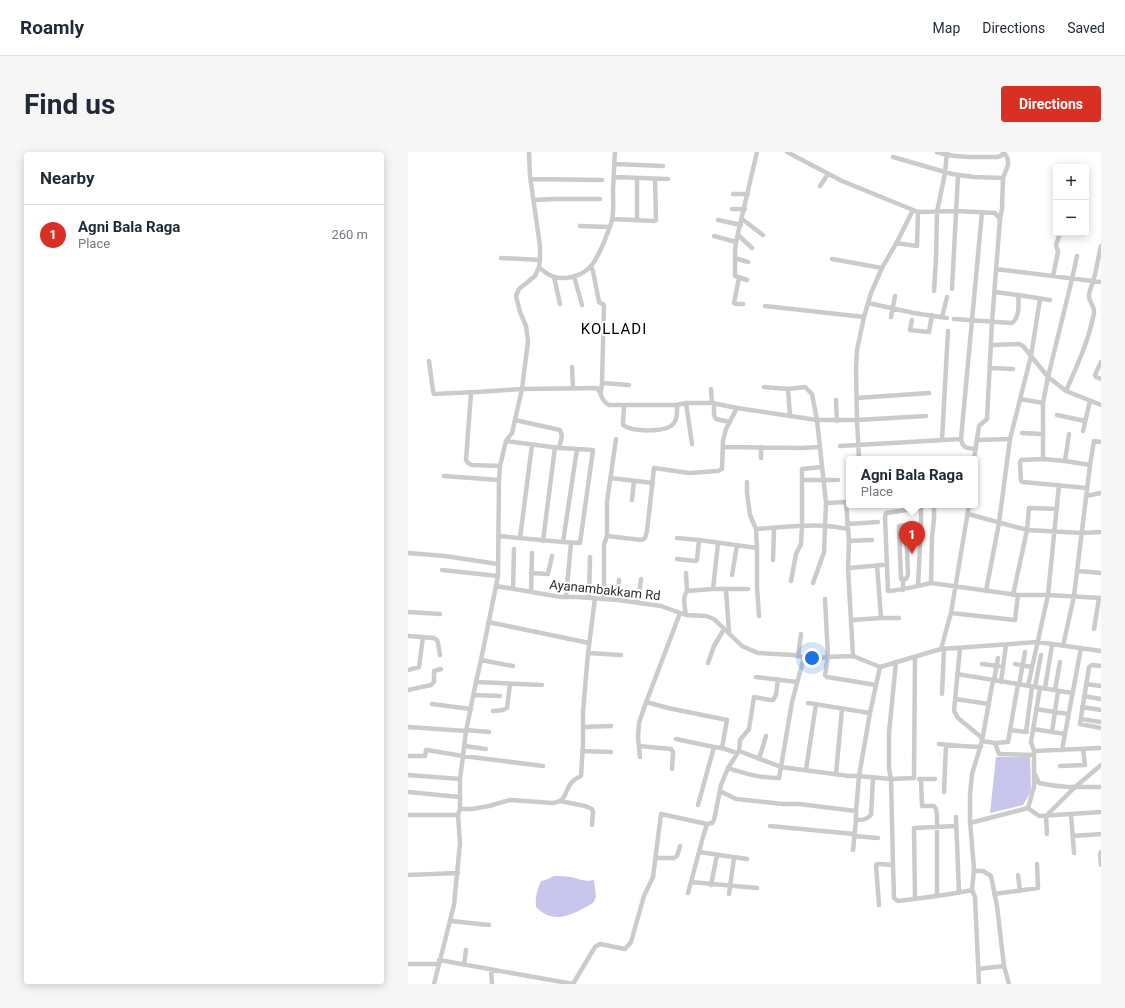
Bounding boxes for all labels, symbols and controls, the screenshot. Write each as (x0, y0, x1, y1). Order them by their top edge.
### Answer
text: Roamly (20, 16, 84, 39)
text: Map (933, 20, 960, 36)
text: Directions (982, 20, 1045, 36)
text: Saved (1067, 20, 1105, 36)
button: Directions (1001, 86, 1101, 122)
text: Find us (24, 88, 115, 121)
map controls (1053, 164, 1089, 236)
button: + (1053, 164, 1089, 200)
text: Nearby (40, 168, 95, 188)
button: − (1053, 200, 1089, 236)
text: Agni Bala Raga (78, 218, 180, 236)
text: 1 (49, 227, 57, 242)
text: 260 m (331, 227, 368, 242)
text: Place (78, 236, 110, 251)
district label: KOLLADI (581, 320, 647, 338)
popup (846, 456, 978, 508)
text: Agni Bala Raga (861, 466, 963, 484)
text: Place (861, 484, 893, 499)
pin: 1 (899, 521, 925, 554)
street label: Ayanambakkam Rd (549, 577, 661, 603)
your location (802, 648, 822, 668)

